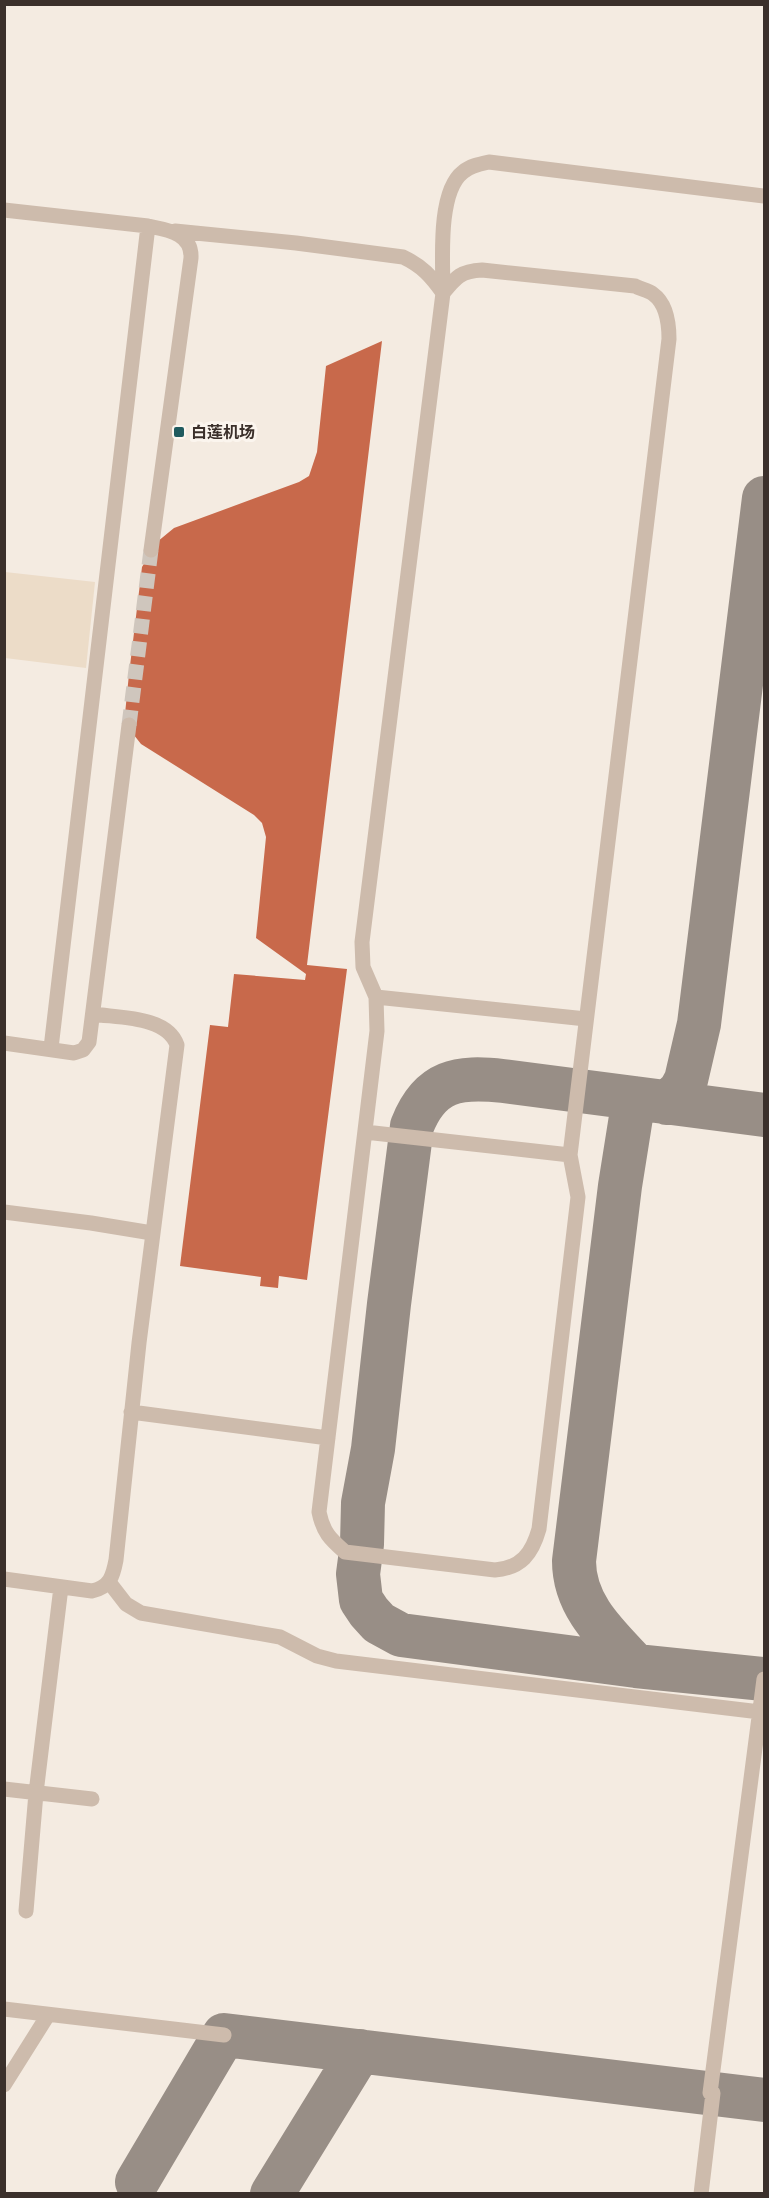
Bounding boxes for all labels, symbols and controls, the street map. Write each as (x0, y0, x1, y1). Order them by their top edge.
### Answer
place label: 白莲机场 (191, 422, 255, 443)
marker: 白莲机场 (172, 425, 186, 439)

